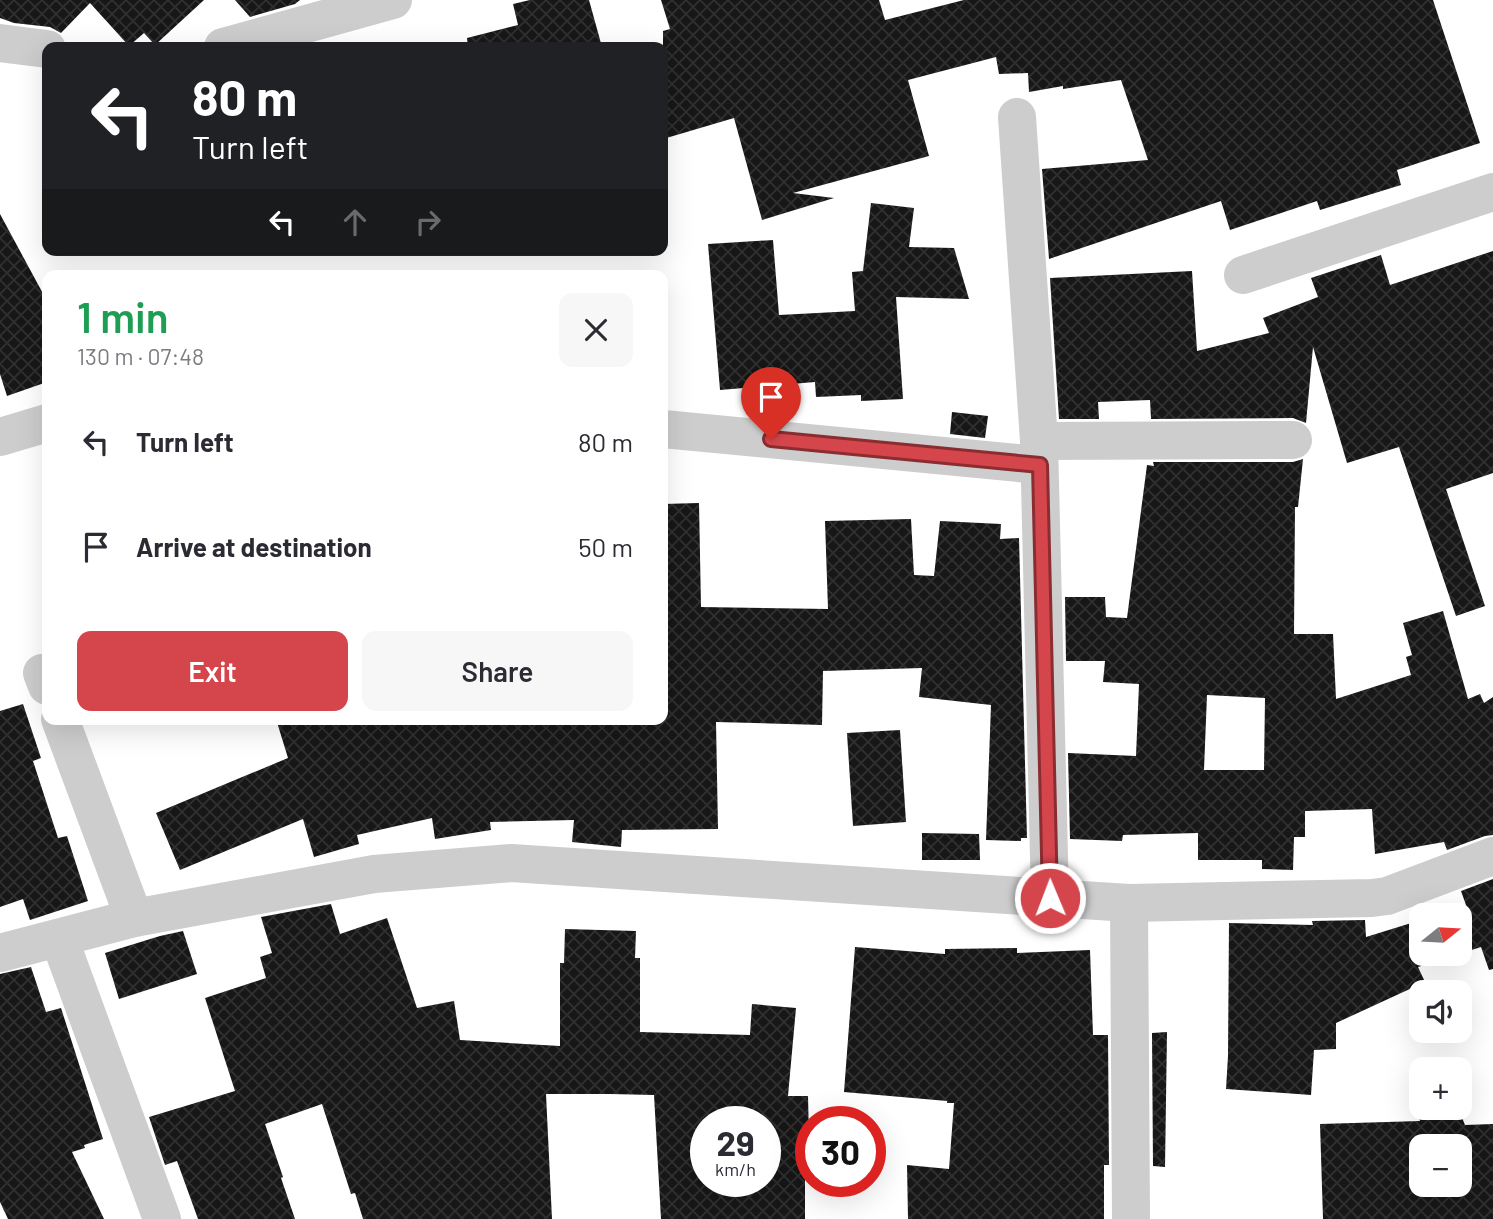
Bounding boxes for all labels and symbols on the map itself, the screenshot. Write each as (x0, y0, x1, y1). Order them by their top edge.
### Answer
pin (741, 367, 801, 439)
position arrow (1013, 861, 1087, 935)
north arrow (1409, 903, 1472, 966)
speed limit sign: 30 (795, 1106, 886, 1197)

